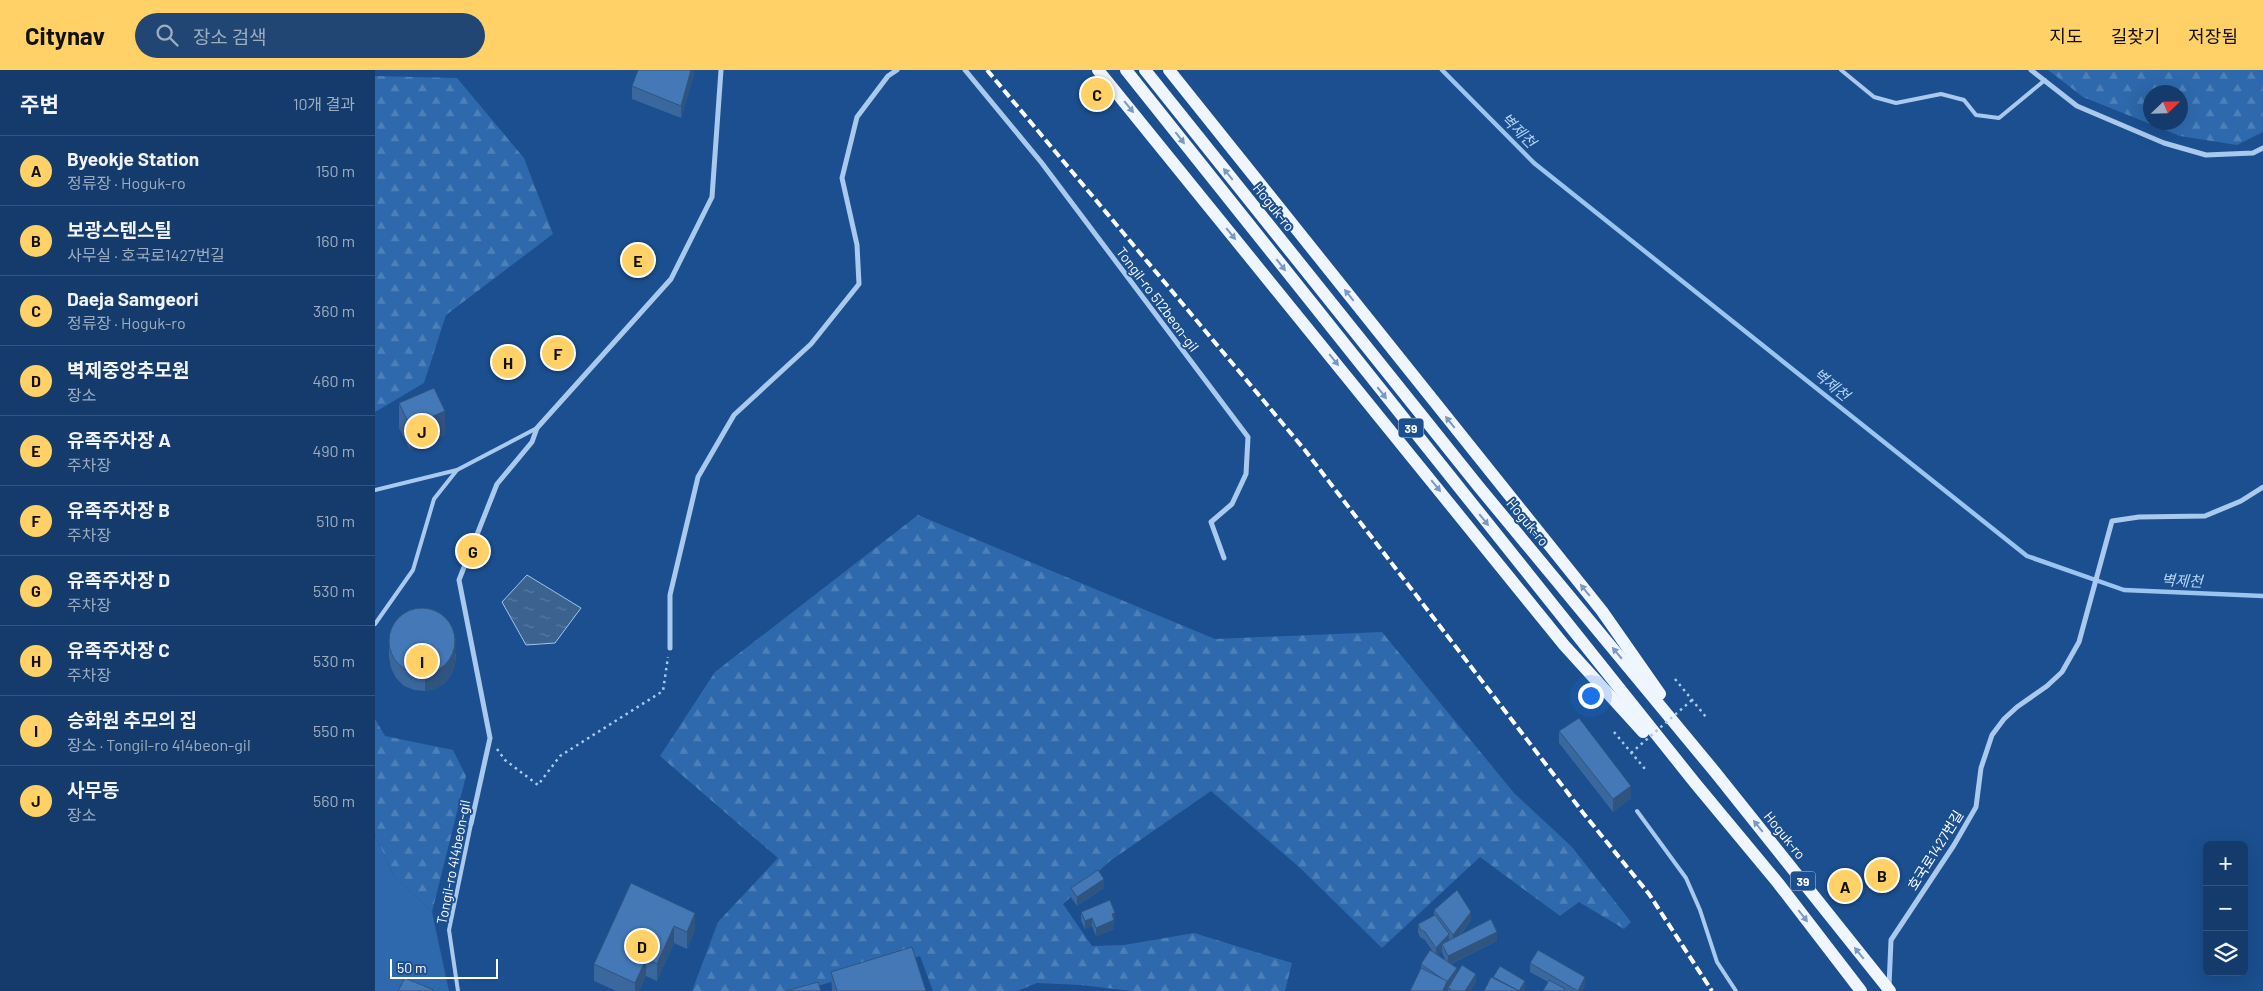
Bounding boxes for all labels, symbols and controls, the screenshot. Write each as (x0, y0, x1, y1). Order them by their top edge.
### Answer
search box (135, 13, 485, 58)
text: Citynav (25, 21, 105, 50)
icon: search (153, 21, 181, 49)
text: 장소 검색 (193, 25, 267, 48)
text: 지도 (2050, 25, 2083, 47)
text: 길찾기 (2111, 25, 2160, 47)
text: 저장됨 (2188, 25, 2238, 47)
pin: C (1081, 75, 1113, 113)
north arrow (2143, 85, 2188, 130)
text: 주변 (20, 91, 59, 116)
text: 10개 결과 (293, 94, 355, 113)
one-way arrow (1124, 101, 1135, 114)
water label: 벽제천 (1498, 109, 1542, 153)
one-way arrow (1175, 131, 1186, 144)
text: Byeokje Station (67, 147, 199, 170)
text: A (31, 161, 41, 180)
text: 150 m (316, 161, 355, 180)
one-way arrow (1223, 168, 1234, 181)
text: 정류장 · Hoguk-ro (67, 173, 186, 192)
street label: Hoguk-ro (1250, 180, 1298, 234)
text: 보광스텐스틸 (67, 218, 172, 241)
one-way arrow (1226, 227, 1237, 240)
text: B (31, 231, 41, 250)
text: 160 m (316, 231, 355, 250)
pin: E (622, 241, 654, 279)
street label: Tongil-ro 512beon-gil (1113, 243, 1203, 355)
text: 사무실 · 호국로1427번길 (67, 245, 225, 264)
one-way arrow (1276, 259, 1287, 272)
text: Daeja Samgeori (67, 287, 198, 310)
one-way arrow (1343, 289, 1354, 302)
text: C (31, 301, 41, 320)
text: 360 m (313, 301, 355, 320)
text: 정류장 · Hoguk-ro (67, 313, 186, 332)
pin: F (542, 334, 574, 372)
pin: H (492, 343, 524, 381)
one-way arrow (1328, 353, 1339, 366)
text: 벽제중앙추모원 (67, 358, 189, 381)
water label: 벽제천 (1810, 364, 1855, 405)
text: D (31, 371, 41, 390)
text: 460 m (312, 371, 355, 390)
text: 장소 (67, 385, 96, 404)
one-way arrow (1377, 386, 1388, 399)
pin: J (406, 412, 438, 450)
one-way arrow (1445, 416, 1456, 429)
road number: 39 (1399, 418, 1423, 438)
text: 유족주차장 A (67, 428, 171, 451)
text: E (31, 441, 41, 460)
text: 490 m (312, 441, 355, 460)
text: 주차장 (67, 455, 111, 474)
one-way arrow (1430, 480, 1441, 493)
street label: Hoguk-ro (1503, 495, 1553, 549)
text: 유족주차장 B (67, 498, 170, 521)
text: F (32, 511, 40, 530)
text: 510 m (316, 511, 355, 530)
one-way arrow (1478, 513, 1489, 526)
text: 주차장 (67, 525, 111, 544)
pin: G (457, 532, 489, 570)
text: 유족주차장 D (67, 568, 170, 591)
water label: 벽제천 (2161, 570, 2205, 590)
text: G (31, 581, 41, 600)
text: 530 m (313, 581, 355, 600)
one-way arrow (1579, 584, 1590, 597)
text: 주차장 (67, 595, 111, 614)
text: 유족주차장 C (67, 638, 170, 661)
pin: I (406, 642, 438, 680)
one-way arrow (1611, 648, 1623, 660)
text: H (31, 651, 41, 670)
text: 530 m (313, 651, 355, 670)
text: 주차장 (67, 665, 111, 684)
your location (1578, 683, 1604, 709)
text: 승화원 추모의 집 (67, 708, 197, 731)
text: I (34, 721, 38, 740)
text: 550 m (313, 721, 355, 740)
text: 장소 · Tongil-ro 414beon-gil (67, 735, 251, 754)
text: 사무동 (67, 778, 119, 801)
text: J (31, 791, 41, 810)
text: 560 m (313, 791, 355, 810)
street label: Tongil-ro 414beon-gil (433, 798, 473, 926)
text: 장소 (67, 805, 96, 824)
street label: 호국로1427번길 (1904, 807, 1966, 893)
street label: Hoguk-ro (1761, 808, 1809, 862)
one-way arrow (1753, 820, 1764, 833)
map controls (2203, 841, 2248, 976)
button: + (2203, 841, 2248, 886)
pin: B (1866, 856, 1898, 894)
pin: A (1829, 867, 1861, 905)
road number: 39 (1791, 871, 1815, 890)
button: − (2203, 886, 2248, 931)
one-way arrow (1798, 909, 1808, 923)
pin: D (626, 927, 658, 965)
button: layers (2203, 931, 2248, 976)
one-way arrow (1854, 947, 1865, 960)
scale bar (390, 956, 497, 979)
text: 50 m (397, 959, 426, 976)

